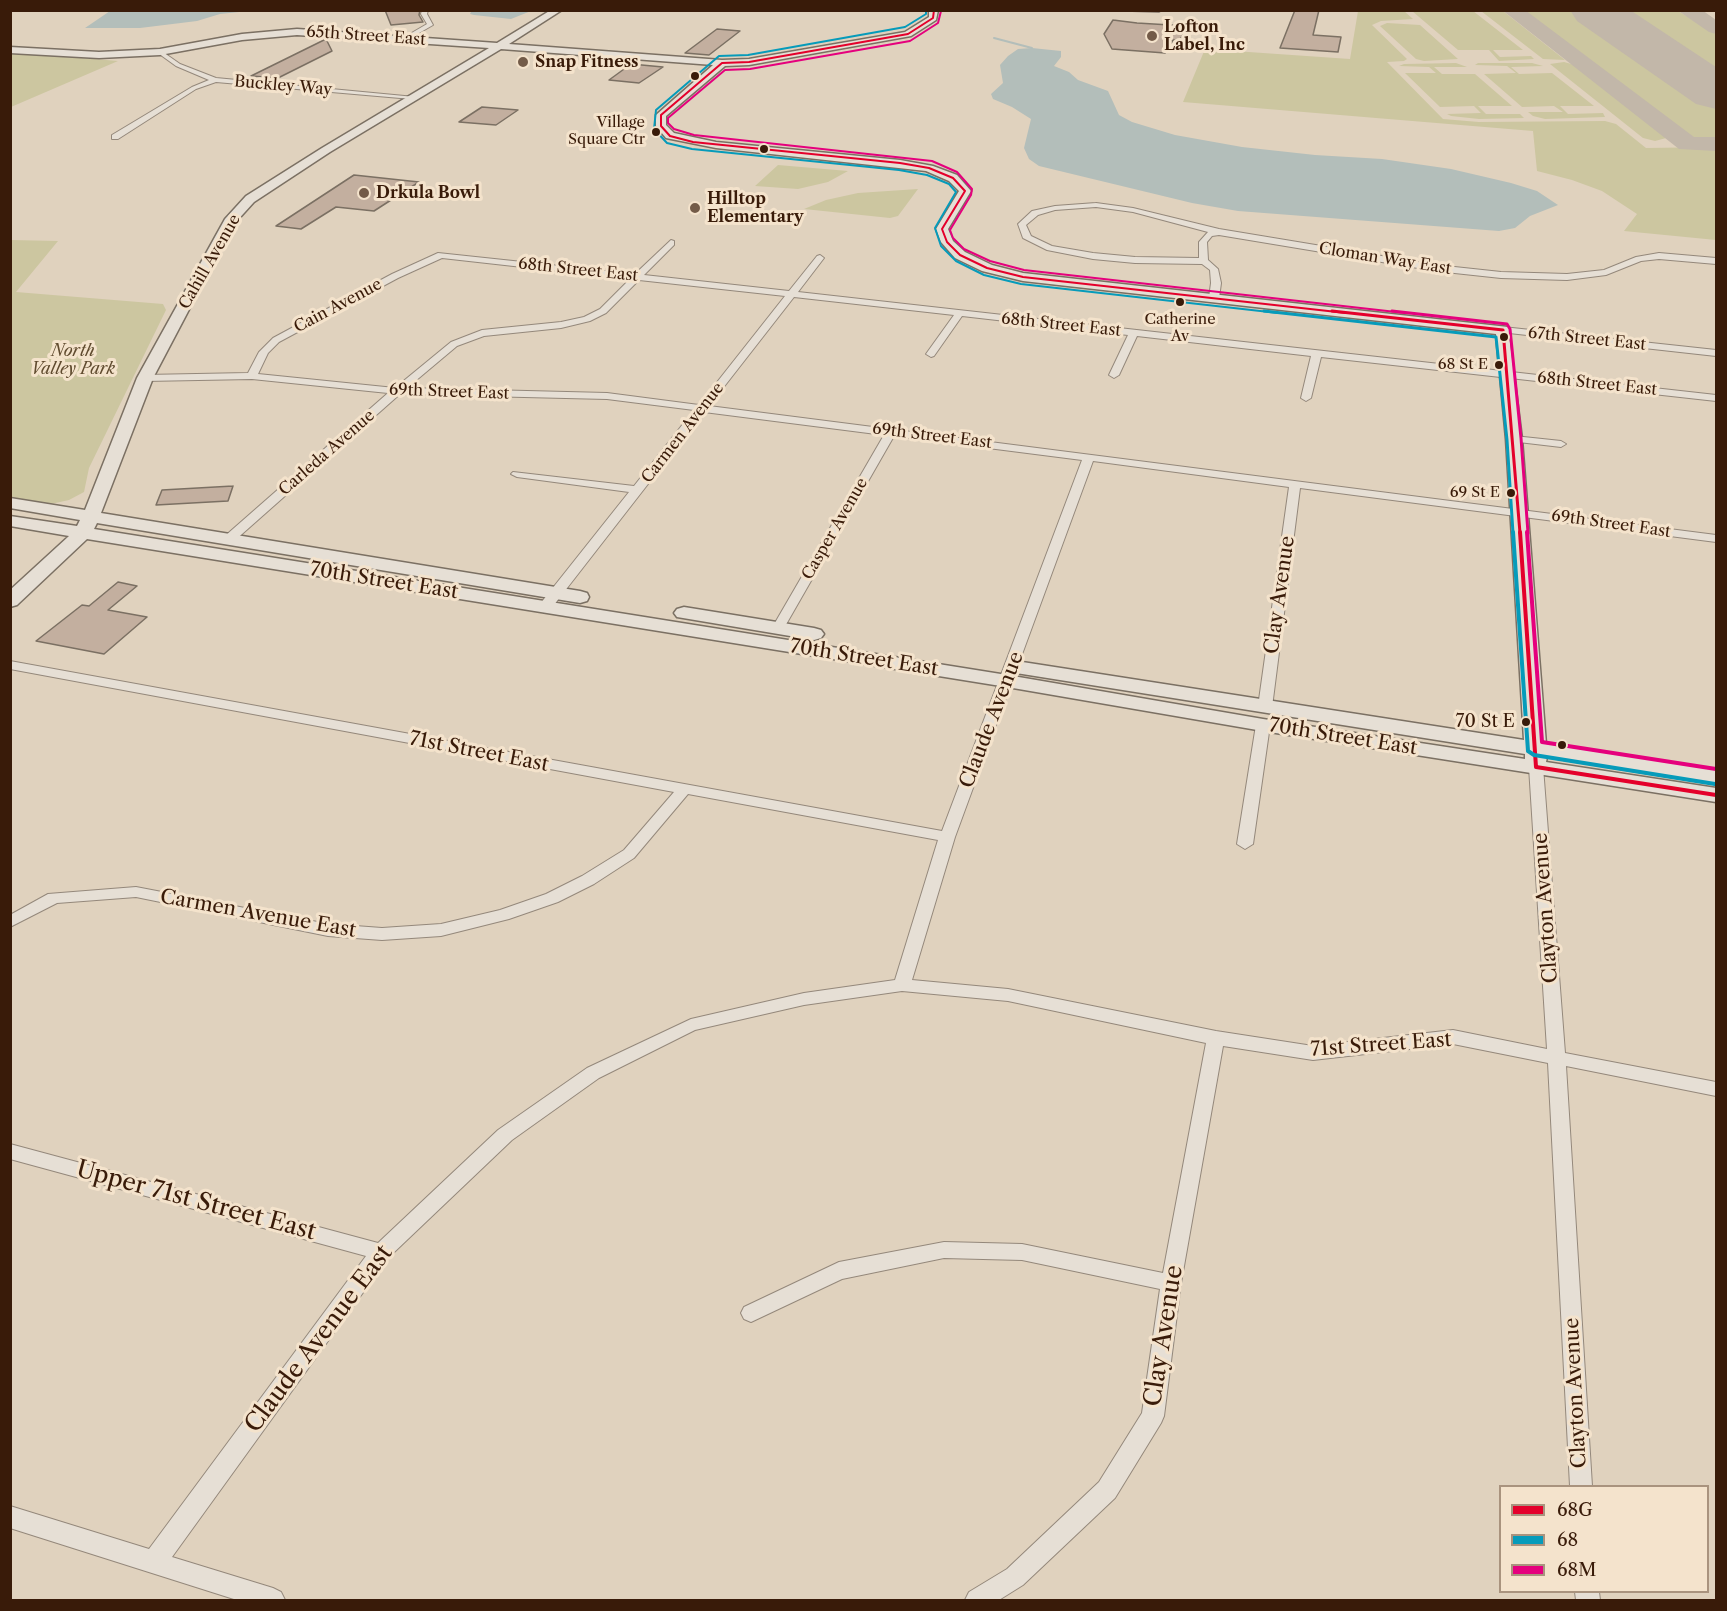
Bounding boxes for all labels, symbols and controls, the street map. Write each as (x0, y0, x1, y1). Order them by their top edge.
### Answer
place label: Lofton Label, Inc (1164, 17, 1245, 55)
street label: 65th Street East (306, 22, 426, 50)
marker: Lofton Label, Inc (1145, 29, 1159, 43)
place label: Snap Fitness (535, 52, 639, 72)
marker: Snap Fitness (516, 55, 530, 69)
unlabelled marker (689, 70, 701, 82)
street label: Buckley Way (233, 72, 333, 100)
place label: Village Square Ctr (568, 114, 645, 149)
marker: Village Square Ctr (650, 126, 662, 138)
unlabelled marker (758, 143, 770, 155)
place label: Drkula Bowl (376, 183, 480, 203)
marker: Drkula Bowl (357, 186, 371, 200)
place label: Hilltop Elementary (707, 189, 804, 227)
marker: Hilltop Elementary (688, 201, 702, 215)
street label: Cahill Avenue (175, 211, 245, 313)
street label: Cloman Way East (1317, 239, 1453, 279)
street label: 68th Street East (517, 254, 639, 286)
street label: Cain Avenue (291, 275, 385, 337)
marker: Catherine Av (1174, 296, 1186, 308)
street label: 68th Street East (1000, 309, 1122, 341)
place label: Catherine Av (1144, 311, 1216, 346)
street label: 67th Street East (1527, 323, 1647, 355)
unlabelled marker (1498, 331, 1510, 343)
park label: North Valley Park (31, 341, 115, 379)
place label: 68 St E (1438, 356, 1488, 374)
marker: 68 St E (1493, 359, 1505, 371)
street label: 68th Street East (1536, 368, 1658, 400)
street label: Carmen Avenue (638, 379, 728, 487)
street label: 69th Street East (389, 380, 509, 404)
street label: Carleda Avenue (275, 406, 379, 500)
street label: 69th Street East (871, 419, 993, 453)
street label: Casper Avenue (798, 475, 872, 583)
place label: 69 St E (1450, 484, 1500, 502)
marker: 69 St E (1505, 487, 1517, 499)
street label: 69th Street East (1550, 506, 1672, 542)
street label: Clay Avenue (1260, 534, 1300, 656)
street label: 70th Street East (308, 557, 460, 605)
street label: 70th Street East (788, 634, 940, 682)
street label: Claude Avenue (955, 648, 1029, 792)
place label: 70 St E (1456, 711, 1515, 733)
street label: 70th Street East (1267, 713, 1419, 761)
marker: 70 St E (1520, 716, 1532, 728)
street label: 71st Street East (407, 727, 551, 777)
unlabelled marker (1556, 739, 1568, 751)
street label: Clayton Avenue (1529, 832, 1563, 984)
street label: Carmen Avenue East (158, 885, 358, 943)
street label: 71st Street East (1310, 1028, 1452, 1062)
street label: Upper 71st Street East (73, 1155, 319, 1247)
street label: Claude Avenue East (239, 1240, 399, 1438)
street label: Clay Avenue (1139, 1263, 1189, 1409)
street label: Clayton Avenue (1560, 1317, 1592, 1469)
legend (1499, 1485, 1709, 1593)
text: 68G (1557, 1499, 1593, 1521)
text: 68 (1557, 1529, 1578, 1551)
text: 68M (1557, 1559, 1596, 1581)

